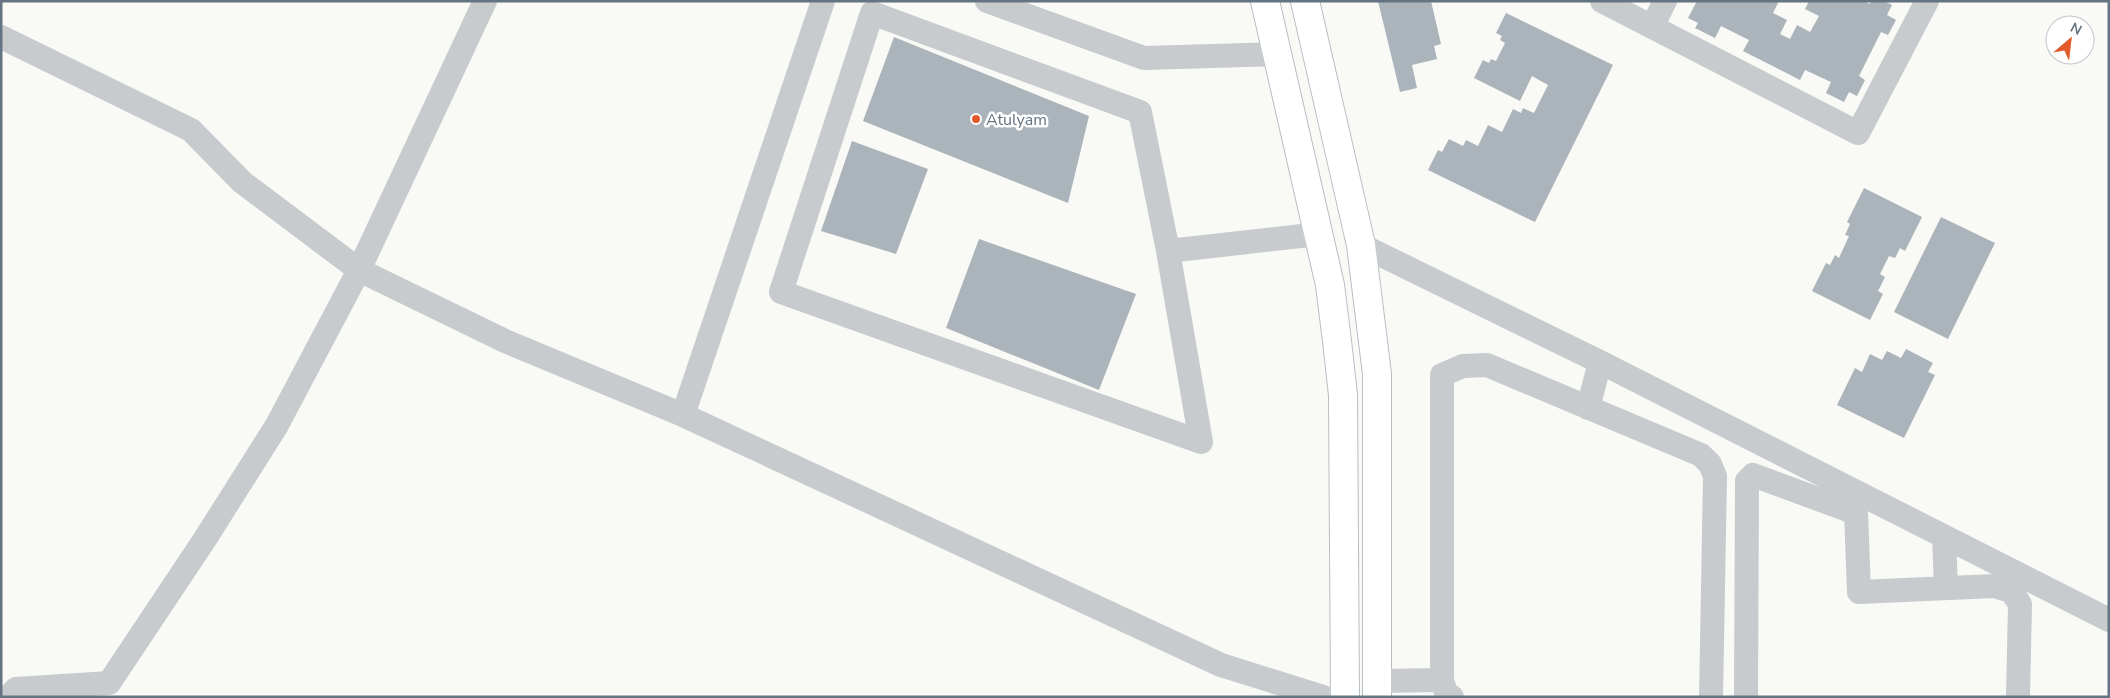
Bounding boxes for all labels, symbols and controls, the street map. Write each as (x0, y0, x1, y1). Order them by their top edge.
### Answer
north arrow (2045, 15, 2095, 65)
text: N (2067, 18, 2085, 40)
place label: Atulyam (986, 109, 1047, 131)
marker: Atulyam (970, 113, 982, 125)

